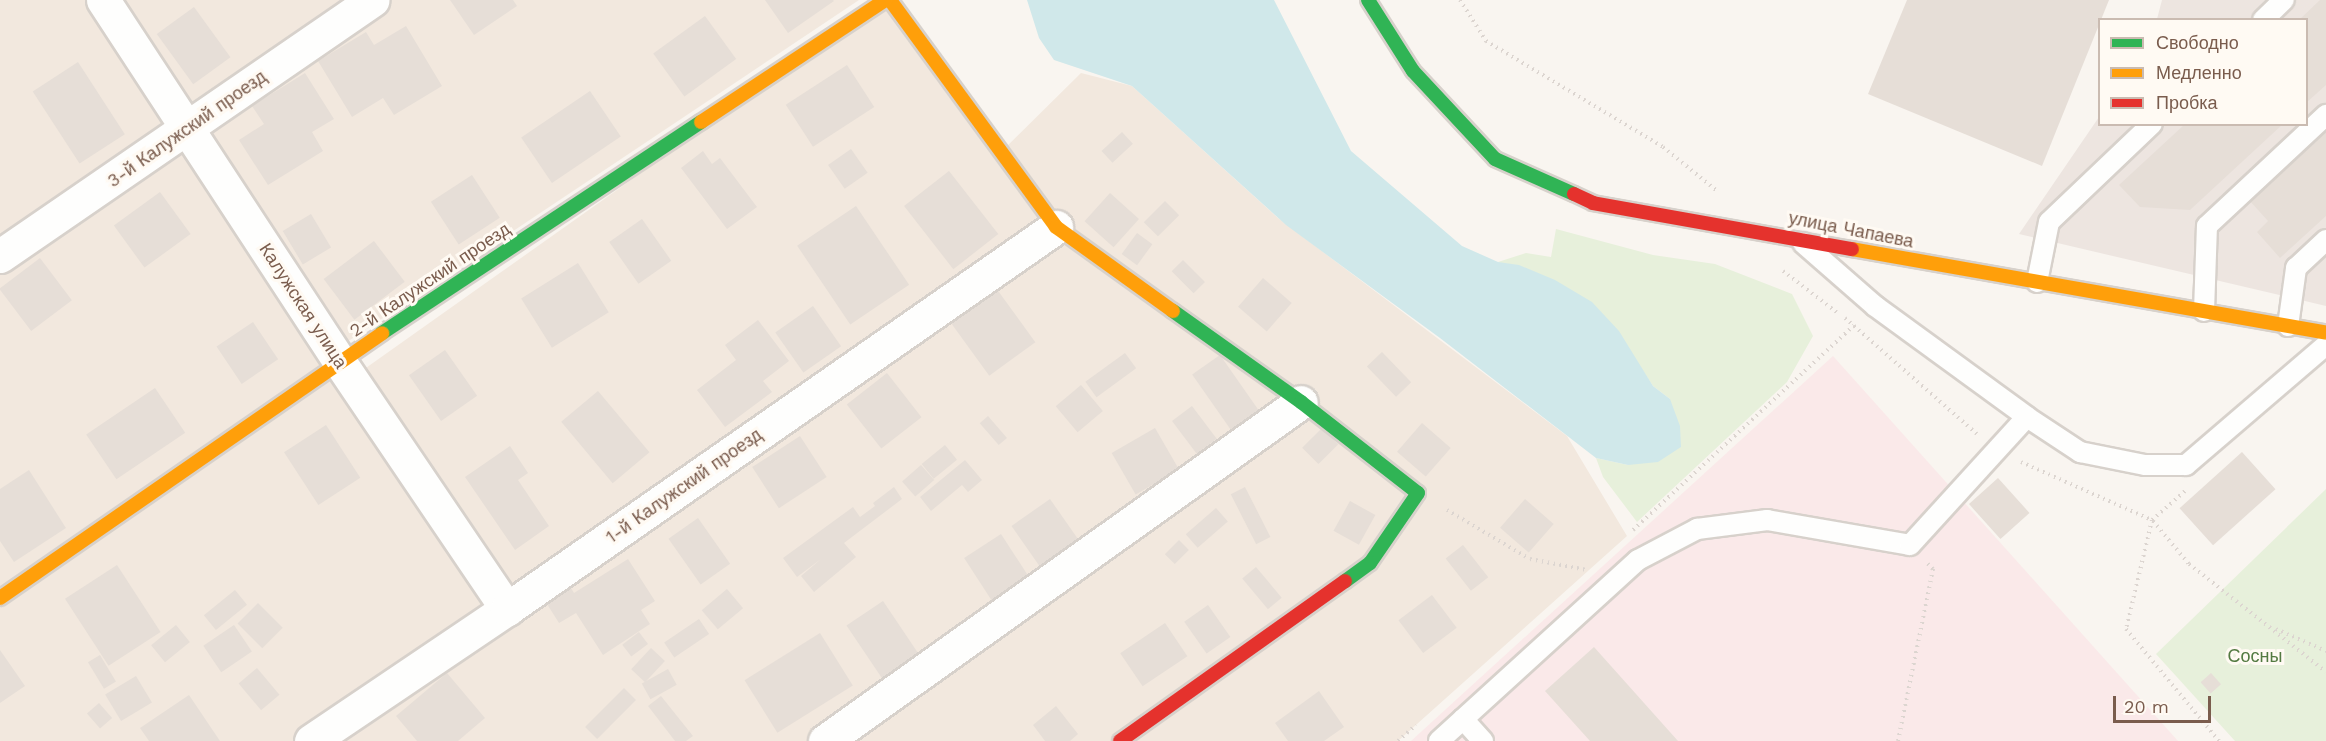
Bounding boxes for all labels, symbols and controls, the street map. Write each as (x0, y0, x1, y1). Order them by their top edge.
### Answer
legend (2098, 18, 2308, 126)
text: Свободно (2156, 32, 2239, 53)
text: Медленно (2156, 62, 2242, 83)
street label: 3-й Калужский проезд (103, 66, 271, 192)
text: Пробка (2156, 92, 2218, 113)
street label: улица Чапаева (1787, 207, 1915, 253)
street label: 2-й Калужский проезд (346, 218, 514, 342)
street label: Калужская улица (254, 239, 352, 373)
street label: 1-й Калужский проезд (602, 424, 766, 548)
park label: Сосны (2228, 645, 2282, 667)
scale bar (2116, 684, 2214, 722)
text: 20 m (2124, 696, 2169, 717)

